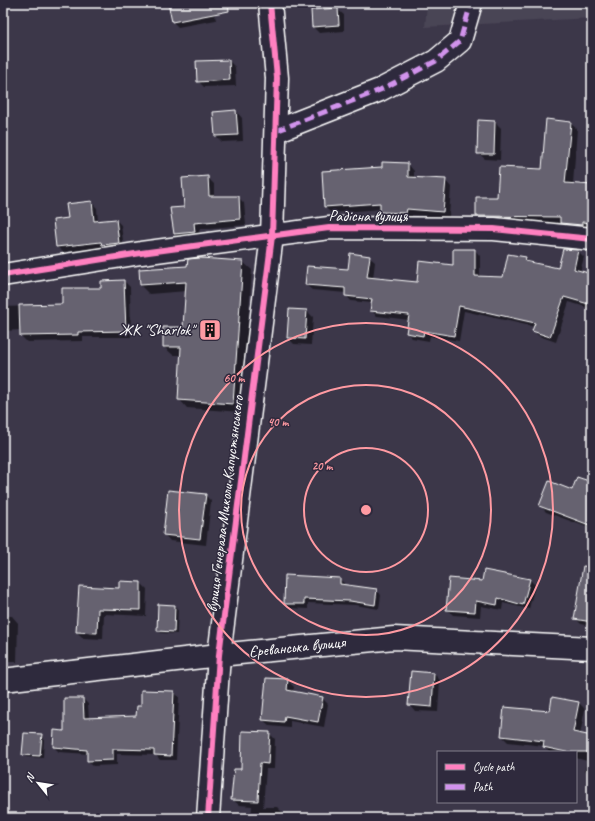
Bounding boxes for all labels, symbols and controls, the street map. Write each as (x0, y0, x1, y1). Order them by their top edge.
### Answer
street label: Радісна вулиця (329, 206, 409, 226)
building icon: ЖК "Sharlok" (197, 317, 223, 343)
place label: ЖК "Sharlok" (119, 320, 197, 340)
text: 60 m (224, 370, 246, 386)
street label: вулиця Генерала Миколи Капустянського (202, 393, 248, 613)
text: 40 m (268, 414, 289, 430)
text: 20 m (312, 458, 333, 474)
centre of rings (359, 503, 373, 517)
street label: Єреванська вулиця (248, 632, 348, 662)
legend (437, 751, 577, 803)
text: Cycle path (473, 759, 515, 775)
north arrow (18, 763, 58, 803)
text: N (22, 770, 38, 784)
text: Path (473, 779, 493, 795)

